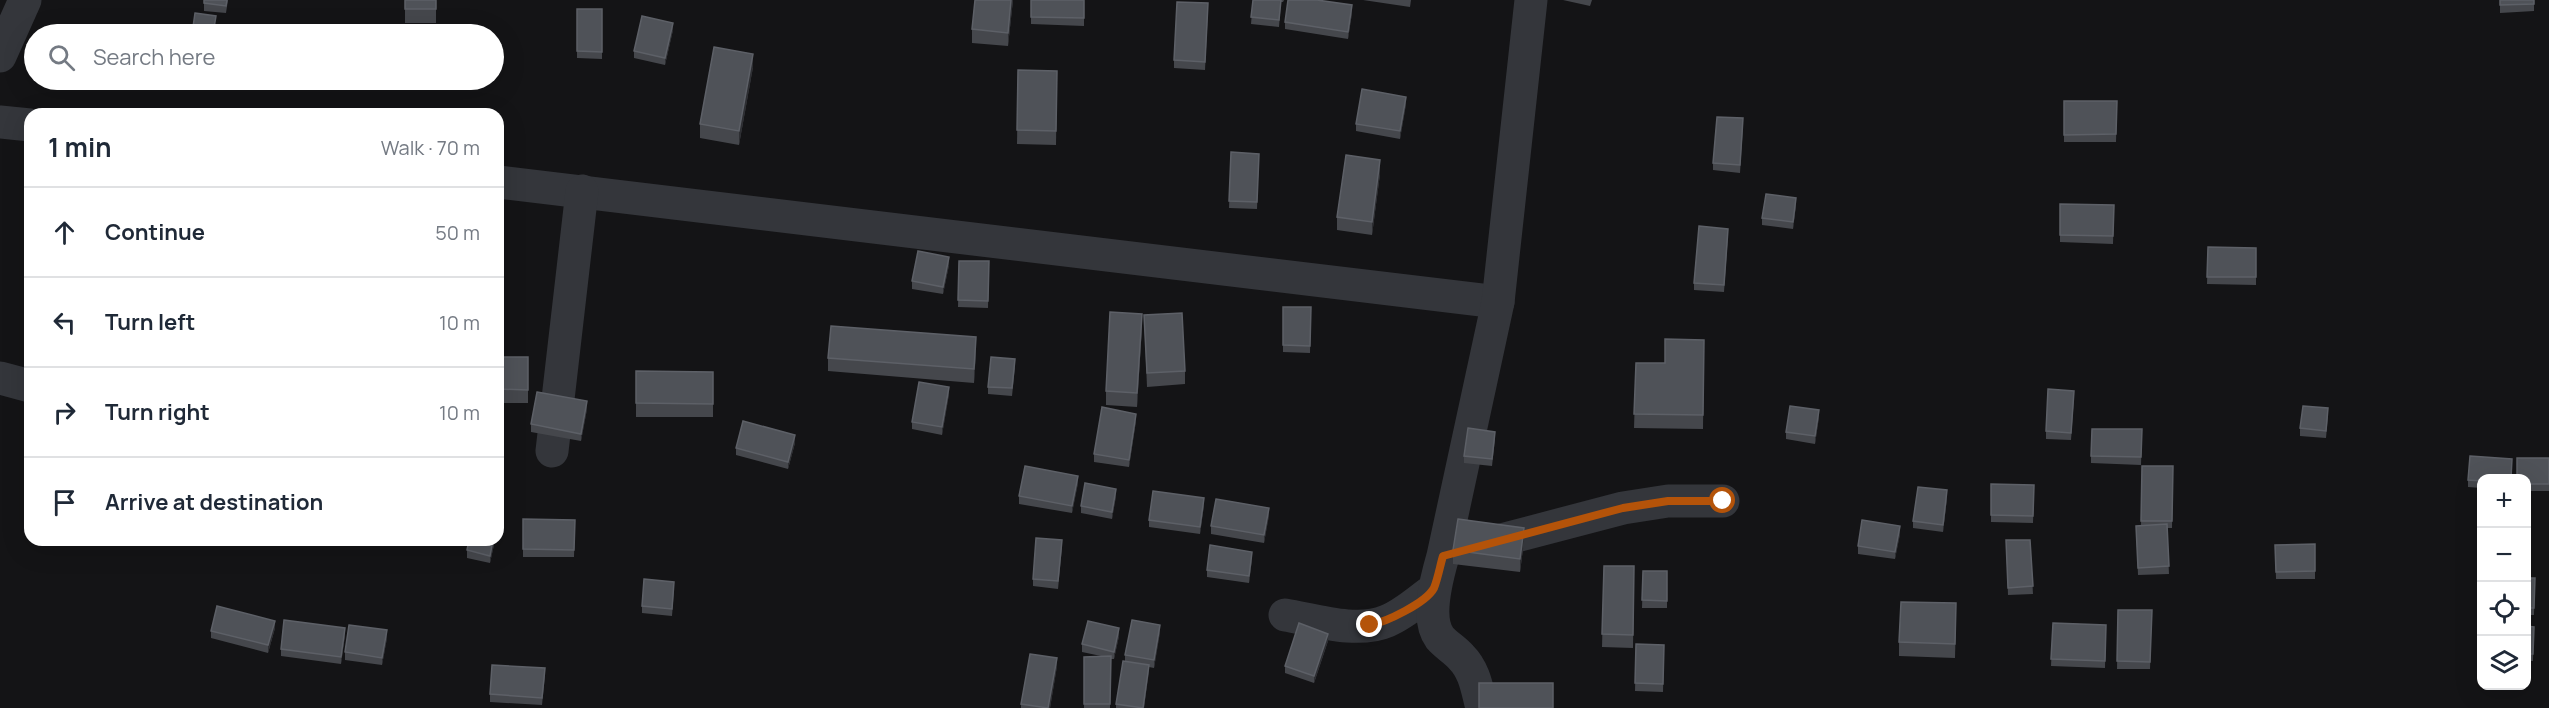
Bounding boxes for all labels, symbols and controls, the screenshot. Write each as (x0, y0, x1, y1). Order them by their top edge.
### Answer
search box (24, 24, 504, 90)
icon: search (45, 41, 78, 74)
text: Search here (93, 42, 215, 72)
text: 1 min (48, 129, 112, 165)
text: Walk · 70 m (381, 134, 480, 161)
icon: ahead (48, 216, 81, 249)
text: Continue (105, 217, 205, 247)
text: 50 m (435, 219, 480, 246)
icon: left (48, 306, 81, 339)
text: Turn left (105, 307, 195, 337)
text: 10 m (439, 309, 480, 336)
icon: right (48, 396, 81, 429)
text: Turn right (105, 397, 210, 427)
text: 10 m (439, 399, 480, 426)
map controls (2477, 474, 2531, 690)
button: + (2477, 474, 2531, 528)
icon: arrive (48, 486, 81, 519)
text: Arrive at destination (105, 487, 323, 517)
route start (1709, 487, 1735, 513)
button: − (2477, 528, 2531, 582)
button: locate (2477, 582, 2531, 636)
route end (1356, 611, 1382, 637)
button: layers (2477, 636, 2531, 690)

